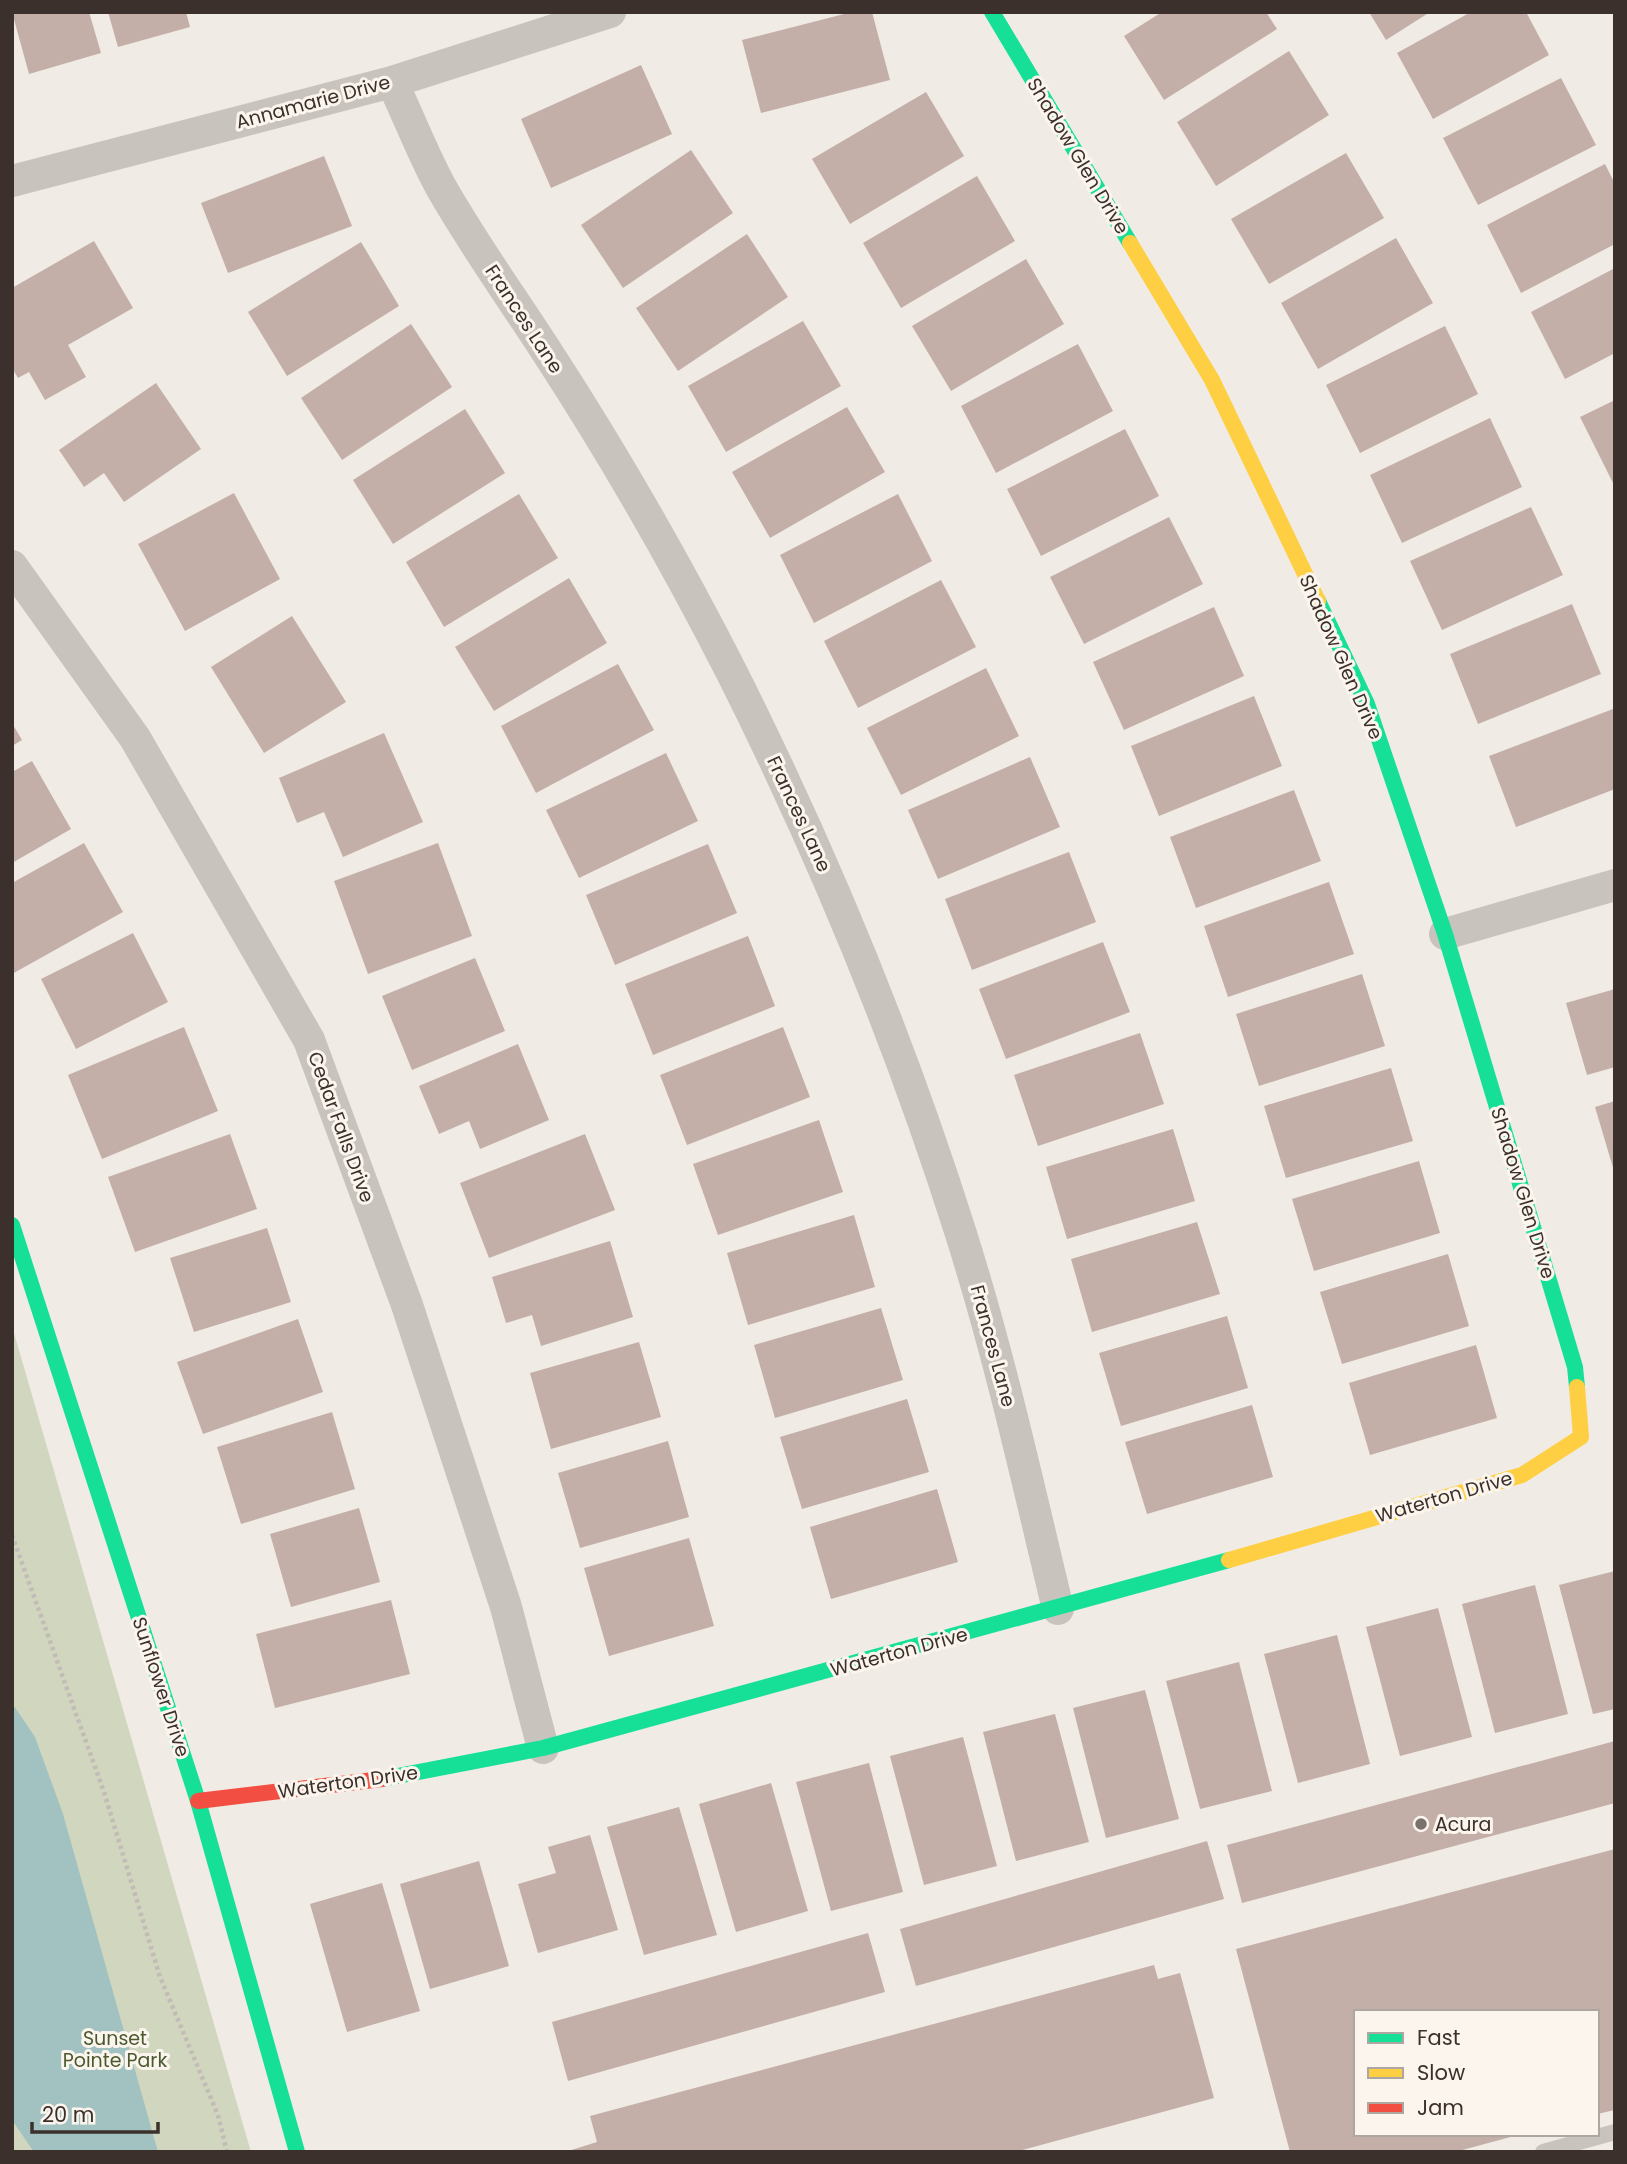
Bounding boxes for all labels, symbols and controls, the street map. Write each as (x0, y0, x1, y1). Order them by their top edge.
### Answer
street label: Annamarie Drive (233, 68, 393, 136)
street label: Shadow Glen Drive (1021, 73, 1135, 239)
street label: Frances Lane (479, 259, 569, 379)
street label: Shadow Glen Drive (1292, 570, 1390, 744)
street label: Frances Lane (760, 752, 838, 876)
street label: Cedar Falls Drive (301, 1048, 381, 1206)
street label: Shadow Glen Drive (1484, 1104, 1562, 1282)
street label: Frances Lane (964, 1282, 1022, 1410)
street label: Waterton Drive (1372, 1465, 1516, 1529)
street label: Sunflower Drive (126, 1614, 196, 1760)
street label: Waterton Drive (827, 1621, 971, 1683)
street label: Waterton Drive (276, 1759, 420, 1805)
place label: Acura (1435, 1811, 1491, 1838)
marker: Acura (1413, 1816, 1429, 1832)
legend (1354, 2010, 1599, 2136)
text: Fast (1417, 2023, 1460, 2052)
park label: Sunset Pointe Park (63, 2025, 167, 2074)
text: Slow (1417, 2058, 1465, 2087)
scale bar (32, 2090, 158, 2134)
text: Jam (1417, 2093, 1464, 2122)
text: 20 m (42, 2100, 95, 2129)

